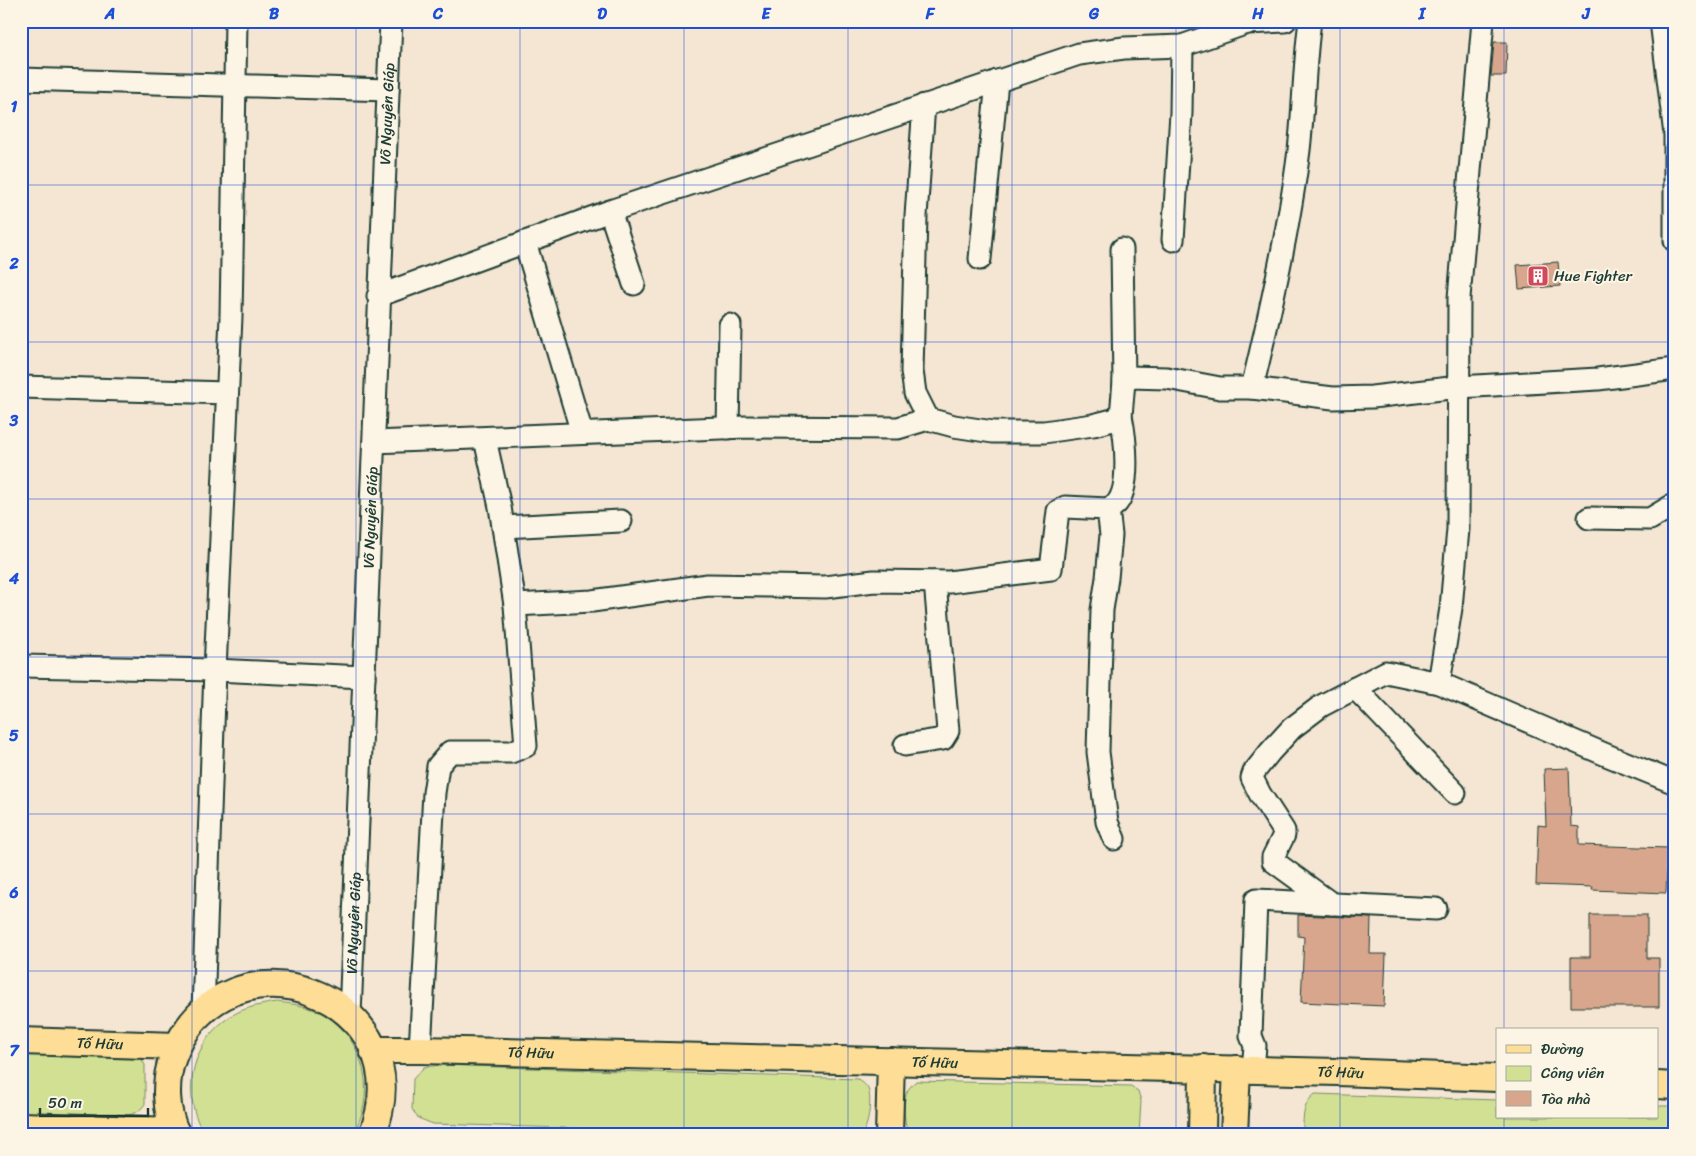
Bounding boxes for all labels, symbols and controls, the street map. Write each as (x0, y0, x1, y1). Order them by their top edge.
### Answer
text: A (104, 0, 115, 28)
text: B (269, 0, 280, 28)
text: C (432, 0, 444, 28)
text: D (597, 0, 607, 28)
text: E (762, 0, 772, 28)
text: F (925, 0, 936, 28)
text: G (1088, 0, 1100, 28)
text: H (1251, 0, 1264, 28)
text: I (1418, 0, 1427, 28)
text: J (1581, 0, 1591, 28)
street label: Võ Nguyên Giáp (372, 62, 402, 165)
text: 1 (11, 92, 18, 121)
text: 2 (8, 249, 19, 278)
place label: Hue Fighter (1554, 263, 1633, 289)
building icon: Hue Fighter (1526, 264, 1550, 288)
text: 3 (9, 406, 19, 435)
street label: Võ Nguyên Giáp (355, 466, 386, 569)
text: 4 (8, 564, 19, 593)
text: 5 (9, 721, 19, 750)
street label: Võ Nguyên Giáp (339, 872, 369, 975)
text: 6 (8, 878, 19, 907)
legend (1496, 1028, 1658, 1118)
street label: Tố Hữu (76, 1030, 124, 1057)
text: 7 (9, 1036, 20, 1065)
text: Đường (1541, 1036, 1584, 1062)
street label: Tố Hữu (507, 1039, 555, 1066)
street label: Tố Hữu (911, 1049, 958, 1076)
street label: Tố Hữu (1317, 1059, 1364, 1086)
text: Công viên (1541, 1060, 1604, 1086)
scale bar (40, 1086, 148, 1118)
text: Tòa nhà (1541, 1086, 1591, 1112)
text: 50 m (48, 1090, 83, 1116)

